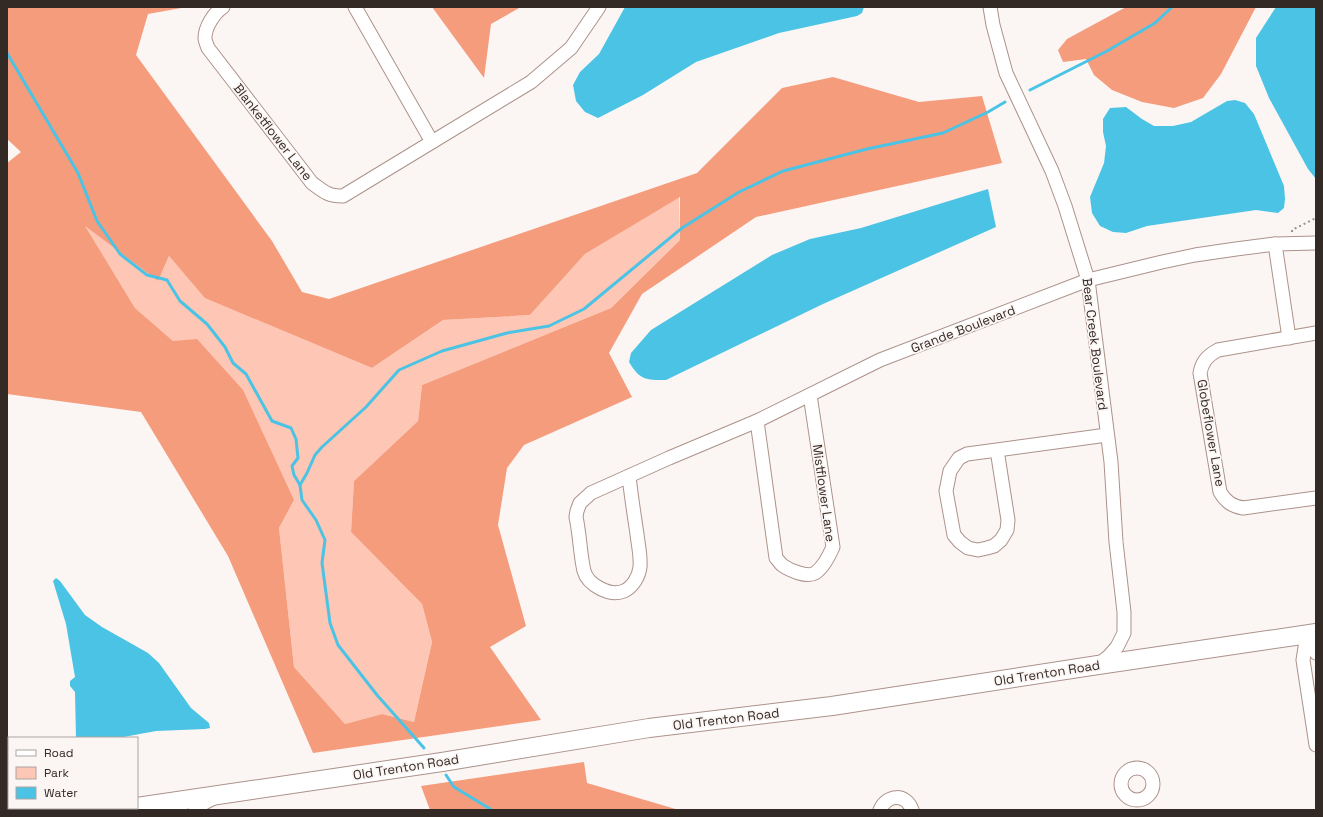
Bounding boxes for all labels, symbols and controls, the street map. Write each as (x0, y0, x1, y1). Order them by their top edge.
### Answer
street label: Blanketflower Lane (230, 80, 316, 184)
street label: Bear Creek Boulevard (1078, 277, 1112, 411)
street label: Grande Boulevard (908, 301, 1018, 357)
street label: Globeflower Lane (1193, 378, 1229, 488)
street label: Mistflower Lane (809, 443, 839, 543)
street label: Old Trenton Road (993, 656, 1101, 690)
street label: Old Trenton Road (672, 704, 780, 734)
legend (8, 737, 138, 809)
text: Road (44, 745, 73, 761)
street label: Old Trenton Road (352, 750, 460, 784)
text: Park (44, 765, 69, 781)
text: Water (44, 785, 78, 801)

